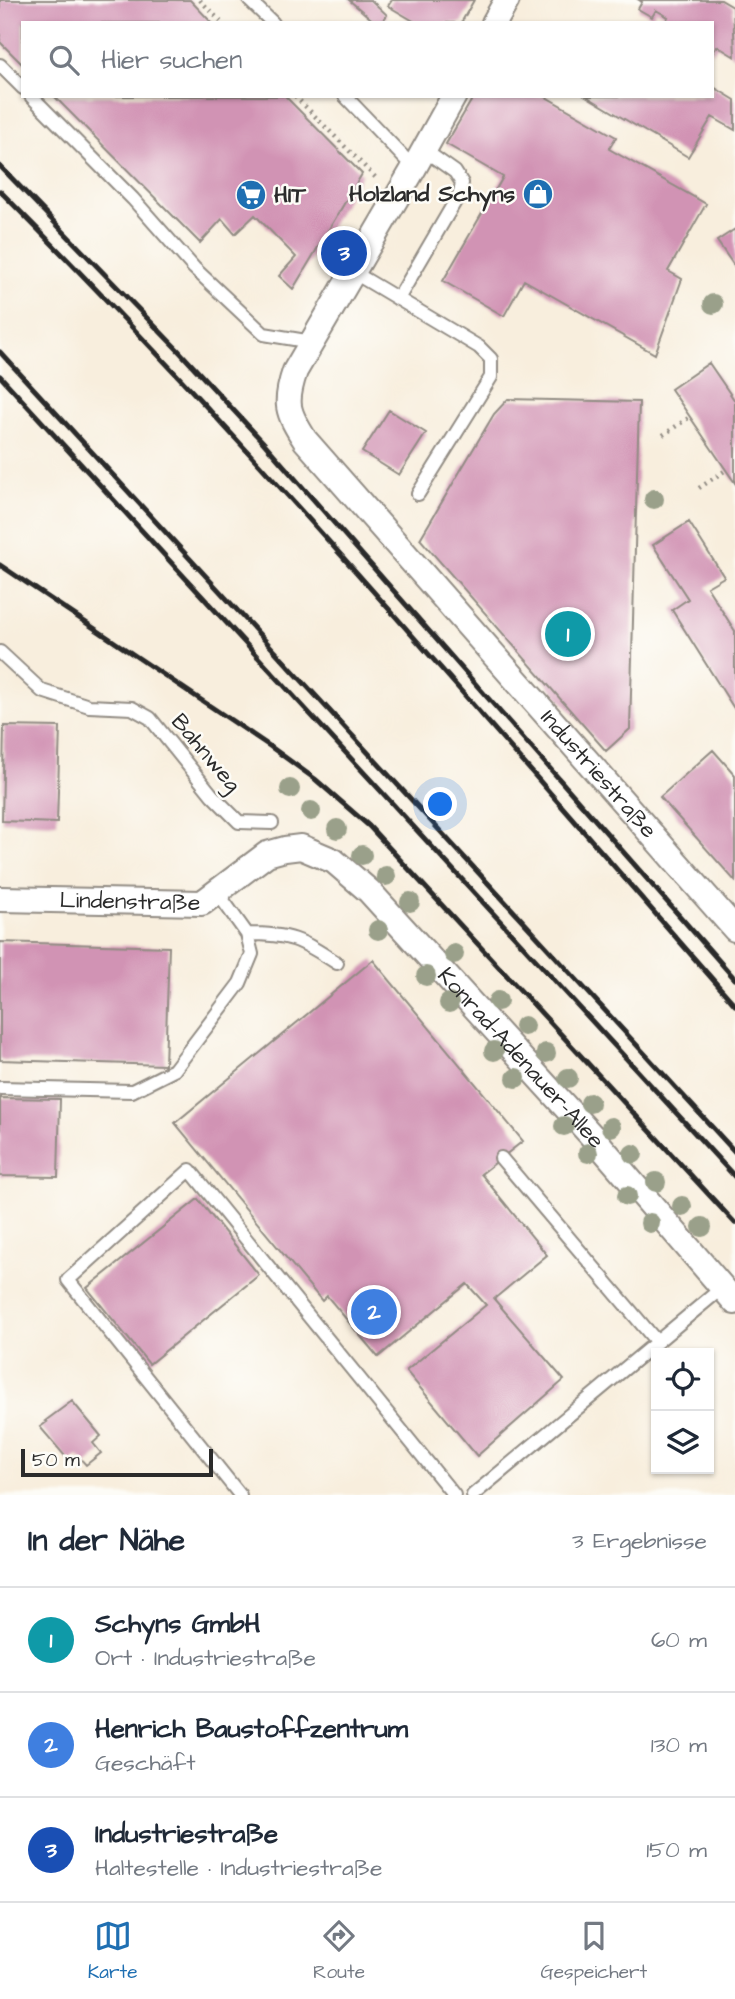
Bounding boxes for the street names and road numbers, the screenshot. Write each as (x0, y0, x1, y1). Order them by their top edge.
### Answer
street label: Industriestraße (533, 702, 664, 845)
street label: Bahnweg (163, 707, 249, 800)
street label: Lindenstraße (59, 884, 201, 919)
street label: Konrad-Adenauer-Allee (430, 960, 612, 1156)

